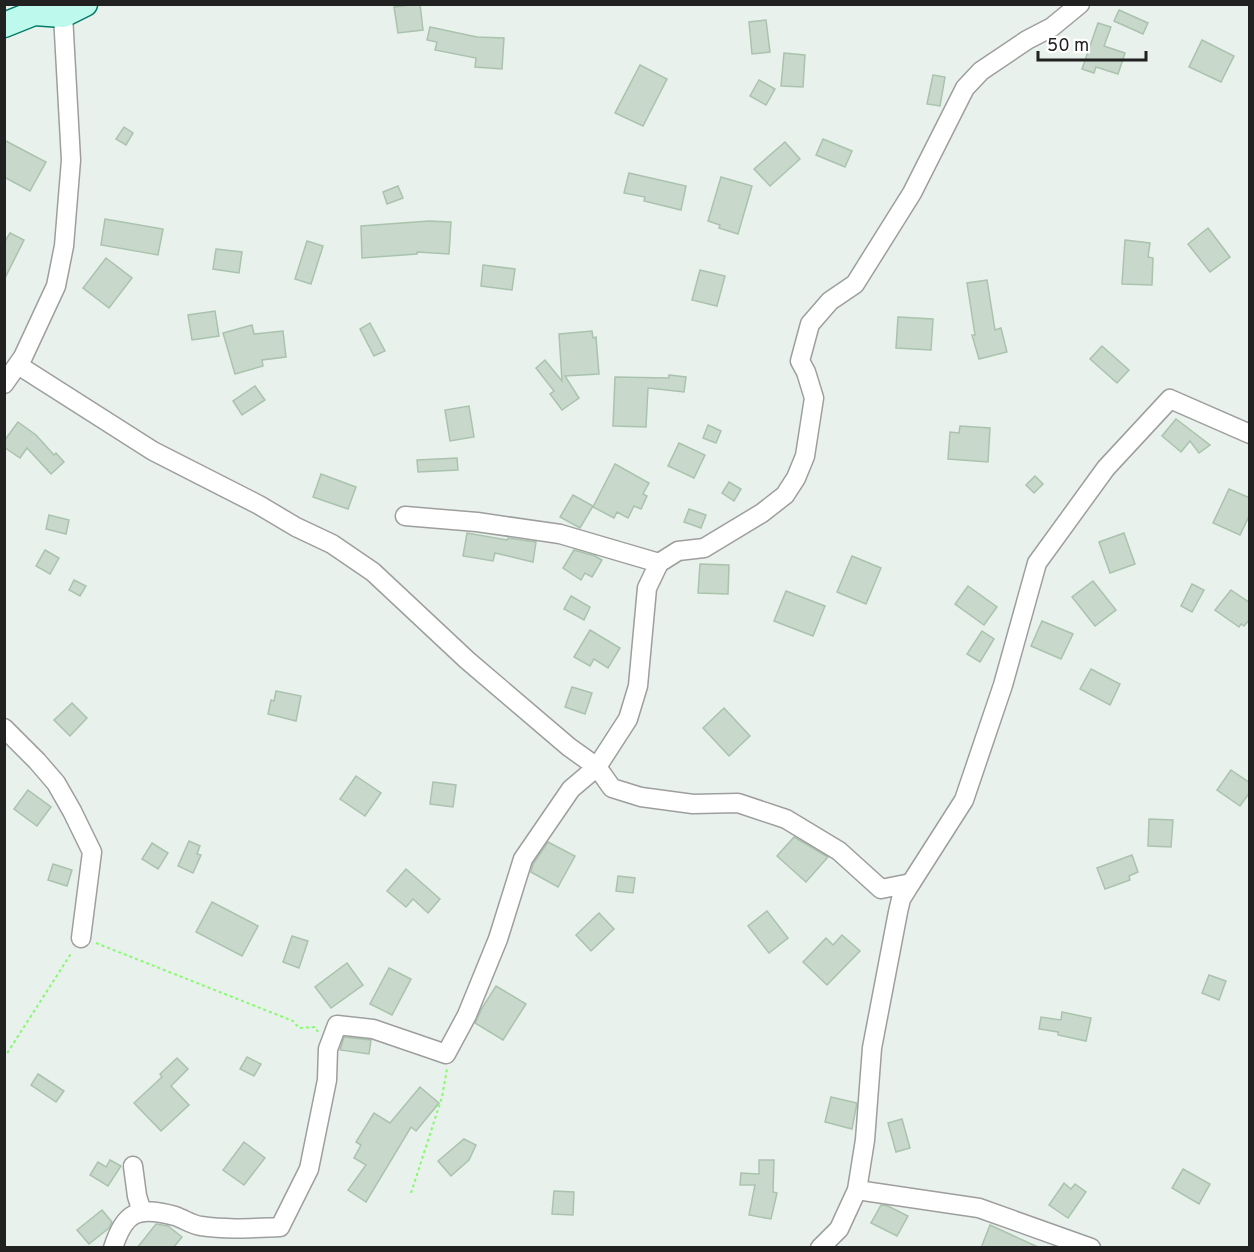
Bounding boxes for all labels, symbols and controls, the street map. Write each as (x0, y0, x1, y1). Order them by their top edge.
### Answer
scale bar (1038, 24, 1146, 62)
text: 50 m (1047, 35, 1089, 58)

